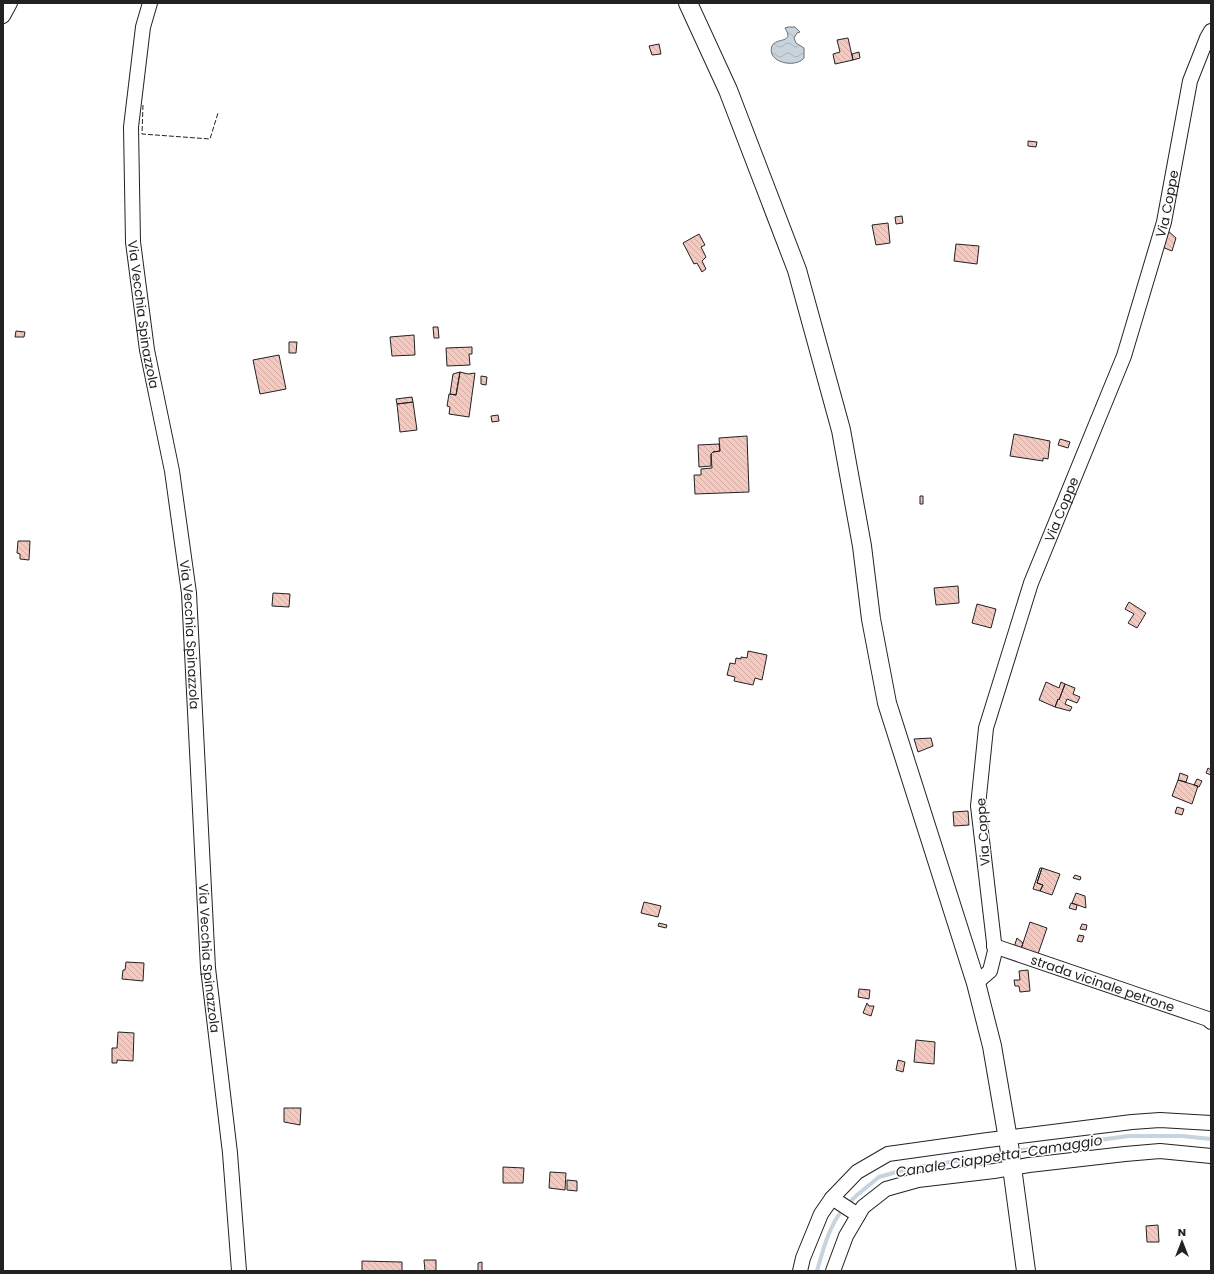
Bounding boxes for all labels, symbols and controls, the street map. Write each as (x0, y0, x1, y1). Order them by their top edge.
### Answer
street label: Via Coppe (1150, 168, 1183, 240)
street label: Via Vecchia Spinazzola (123, 239, 164, 390)
street label: Via Coppe (1039, 474, 1083, 544)
street label: Via Vecchia Spinazzola (175, 559, 204, 710)
street label: Via Coppe (971, 797, 995, 867)
street label: Via Vecchia Spinazzola (194, 883, 225, 1034)
street label: strada vicinale petrone (1028, 950, 1177, 1016)
water label: Canale Ciappetta-Camaggio (894, 1130, 1104, 1182)
north arrow (1162, 1222, 1202, 1262)
text: N (1178, 1224, 1186, 1240)

